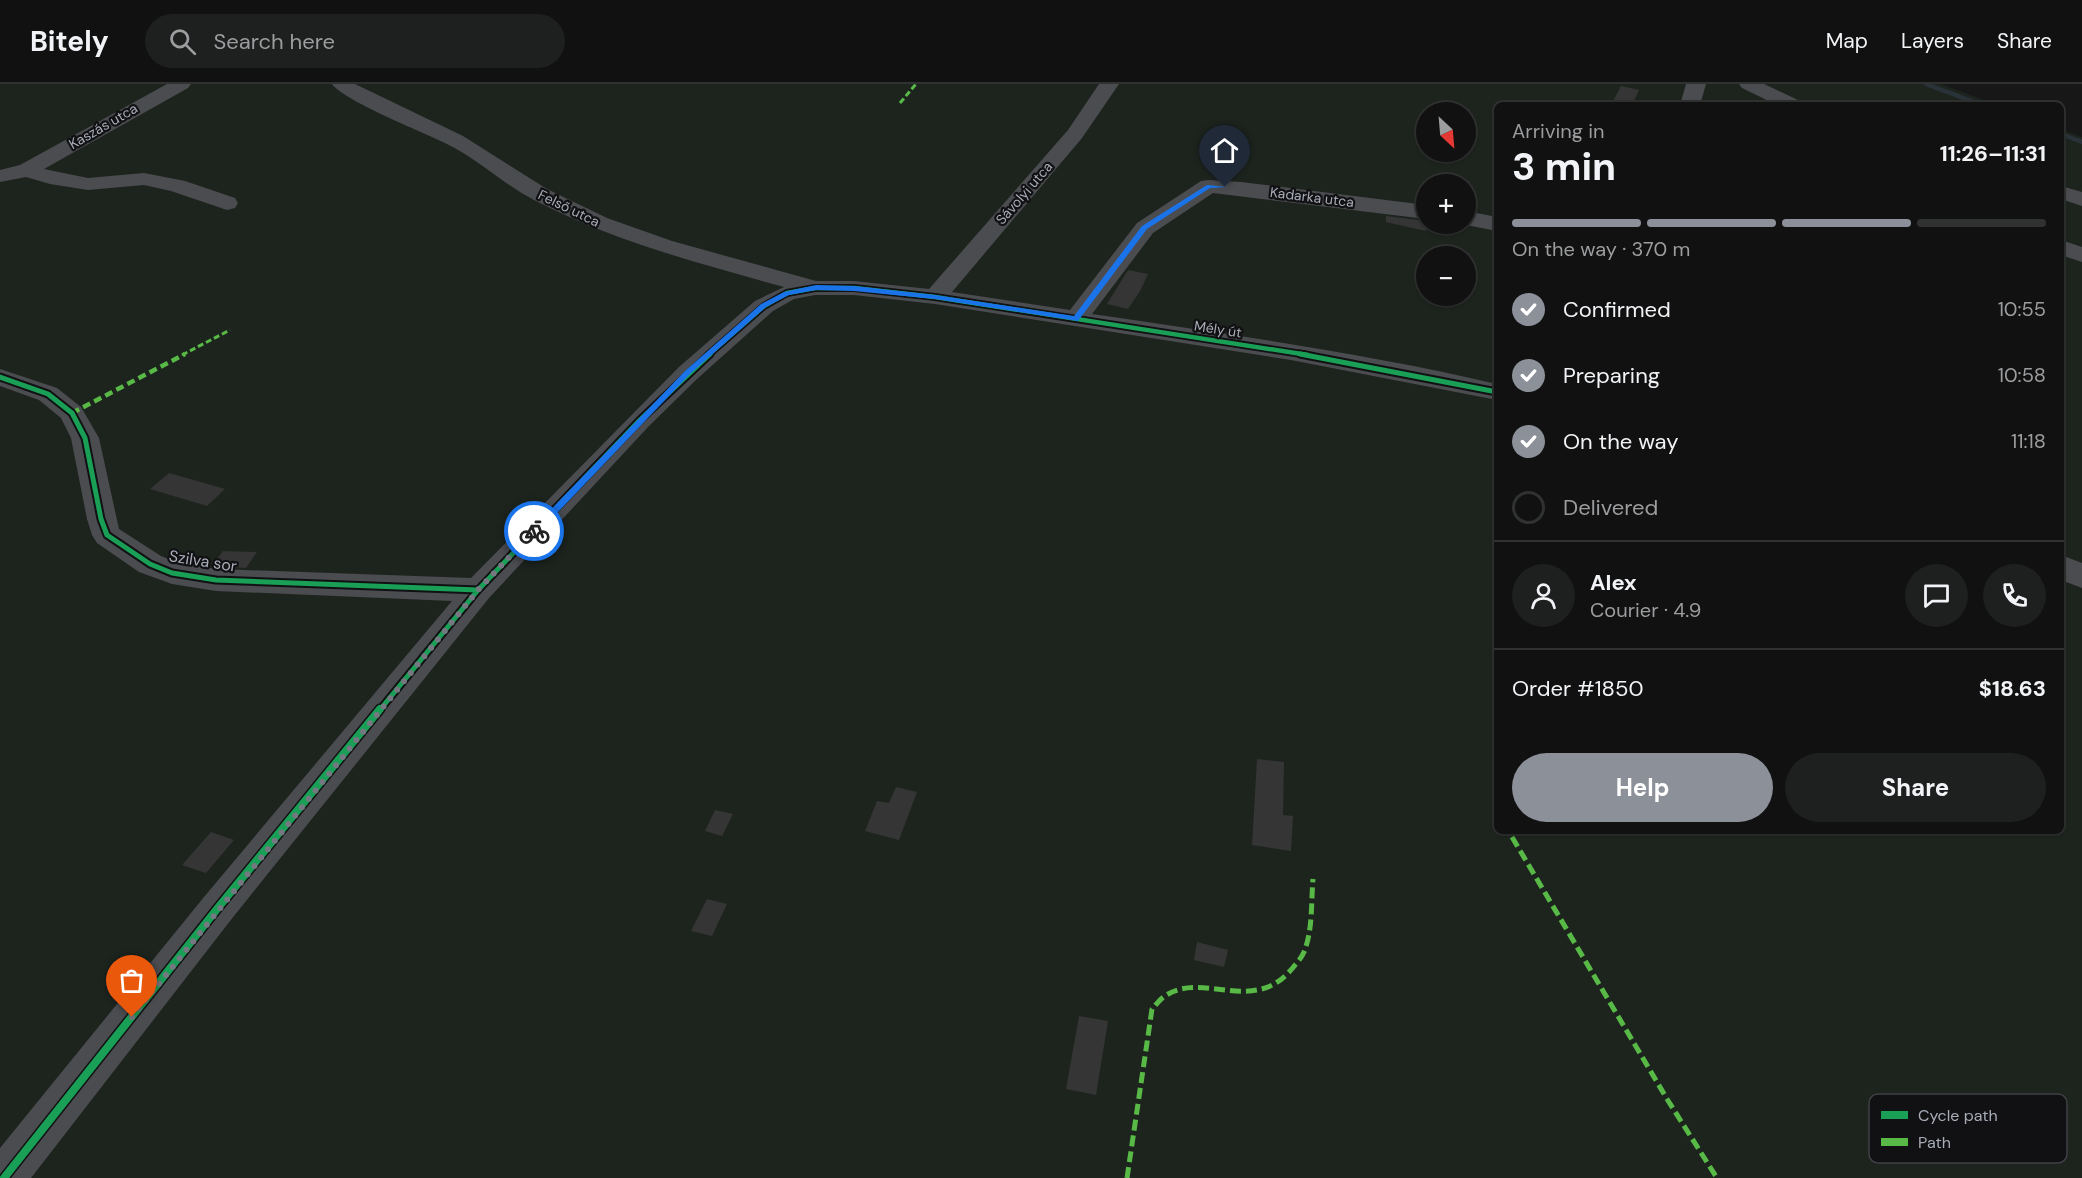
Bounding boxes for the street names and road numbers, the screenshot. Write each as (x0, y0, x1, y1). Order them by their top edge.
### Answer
street label: Kaszás utca (65, 99, 141, 153)
street label: Sávolyi utca (992, 158, 1056, 228)
street label: Kadarka utca (1269, 183, 1355, 211)
street label: Felső utca (535, 185, 603, 231)
street label: Mély út (1193, 316, 1243, 342)
street label: Szilva sor (168, 545, 239, 577)

